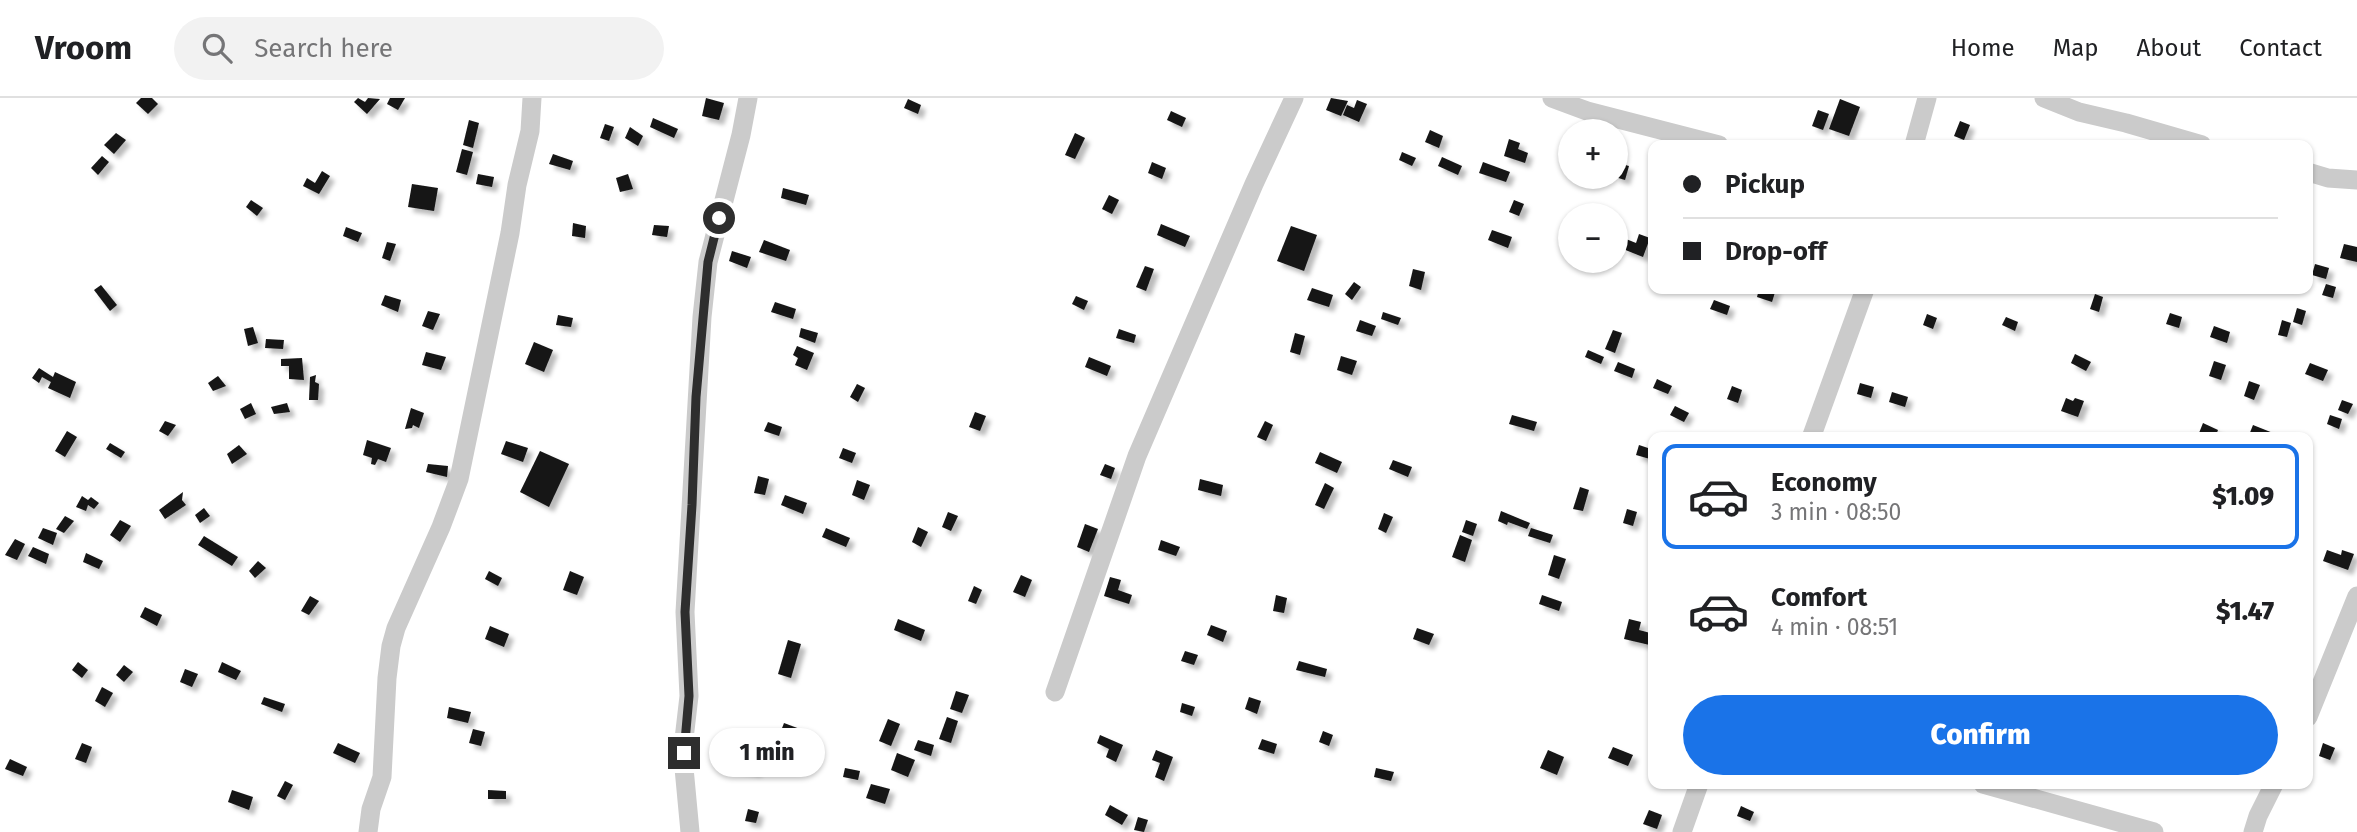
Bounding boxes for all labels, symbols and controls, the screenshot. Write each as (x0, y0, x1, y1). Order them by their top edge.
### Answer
search box (174, 17, 664, 80)
text: Vroom (35, 28, 132, 68)
icon: search (198, 29, 236, 67)
text: Search here (254, 33, 393, 64)
text: Home (1951, 34, 2015, 62)
text: Map (2053, 34, 2099, 62)
text: About (2137, 34, 2201, 62)
text: Contact (2239, 34, 2322, 62)
map controls (1558, 119, 1628, 273)
button: + (1558, 119, 1628, 189)
text: Pickup (1725, 169, 1805, 200)
route start (703, 202, 735, 234)
button: − (1558, 203, 1628, 273)
text: Drop-off (1725, 236, 1827, 267)
icon: car (1687, 465, 1750, 528)
text: Economy (1771, 467, 1877, 498)
text: $1.09 (2212, 481, 2274, 512)
text: 3 min · 08:50 (1771, 498, 1901, 526)
icon: car (1687, 580, 1750, 643)
text: Comfort (1771, 582, 1867, 613)
text: $1.47 (2216, 596, 2274, 627)
text: 4 min · 08:51 (1771, 613, 1898, 641)
button: Confirm (1683, 695, 2278, 775)
callout: 1 min (708, 728, 824, 778)
route end (668, 737, 700, 769)
text: 1 min (739, 738, 795, 766)

